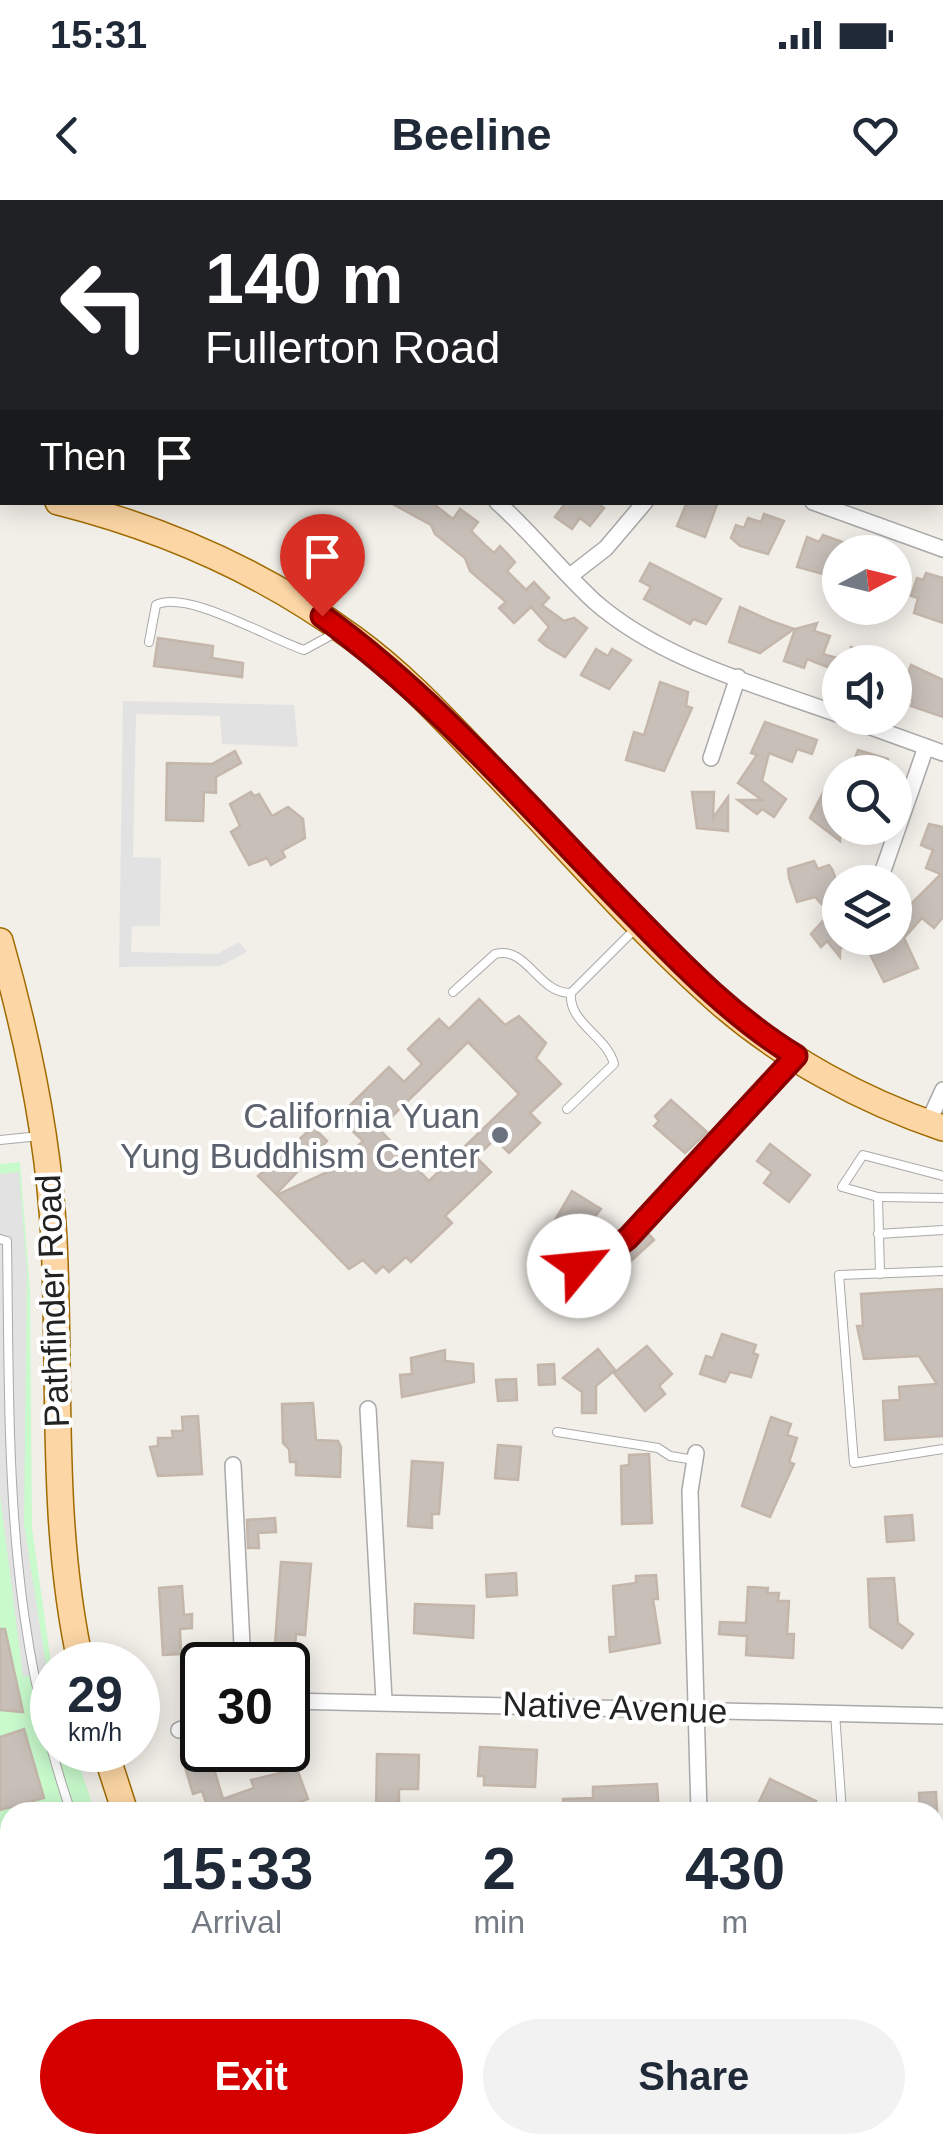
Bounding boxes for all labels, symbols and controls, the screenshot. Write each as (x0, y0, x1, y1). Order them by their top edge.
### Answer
text: 15:31 (50, 14, 147, 56)
icon: back (40, 108, 95, 163)
icon: heart (848, 108, 903, 163)
text: Beeline (391, 109, 552, 160)
icon: left (40, 240, 170, 370)
text: 140 m (205, 240, 403, 318)
text: Fullerton Road (205, 322, 500, 373)
icon: arrive (147, 430, 202, 485)
text: Then (40, 436, 127, 478)
pin (280, 514, 365, 617)
icon: arrive (295, 529, 350, 584)
north arrow (822, 535, 912, 625)
map controls (822, 535, 912, 955)
button: sound (822, 645, 912, 735)
button: search (822, 755, 912, 845)
button: layers (822, 865, 912, 955)
place label: California Yuan Yung Buddhism Center (120, 1096, 480, 1175)
marker: California Yuan Yung Buddhism Center (489, 1124, 511, 1146)
street label: Pathfinder Road (28, 1174, 76, 1428)
position arrow (527, 1214, 631, 1318)
speed limit sign: 30 (180, 1642, 310, 1772)
text: 29 (67, 1667, 123, 1723)
street label: Native Avenue (502, 1684, 728, 1730)
text: km/h (68, 1718, 122, 1746)
text: 15:33 (160, 1835, 313, 1902)
text: 2 (482, 1835, 516, 1902)
text: 430 (685, 1835, 785, 1902)
text: Arrival (191, 1904, 282, 1940)
text: min (473, 1904, 525, 1940)
text: m (722, 1904, 748, 1940)
button: Exit (40, 2019, 463, 2134)
button: Share (483, 2019, 905, 2134)

